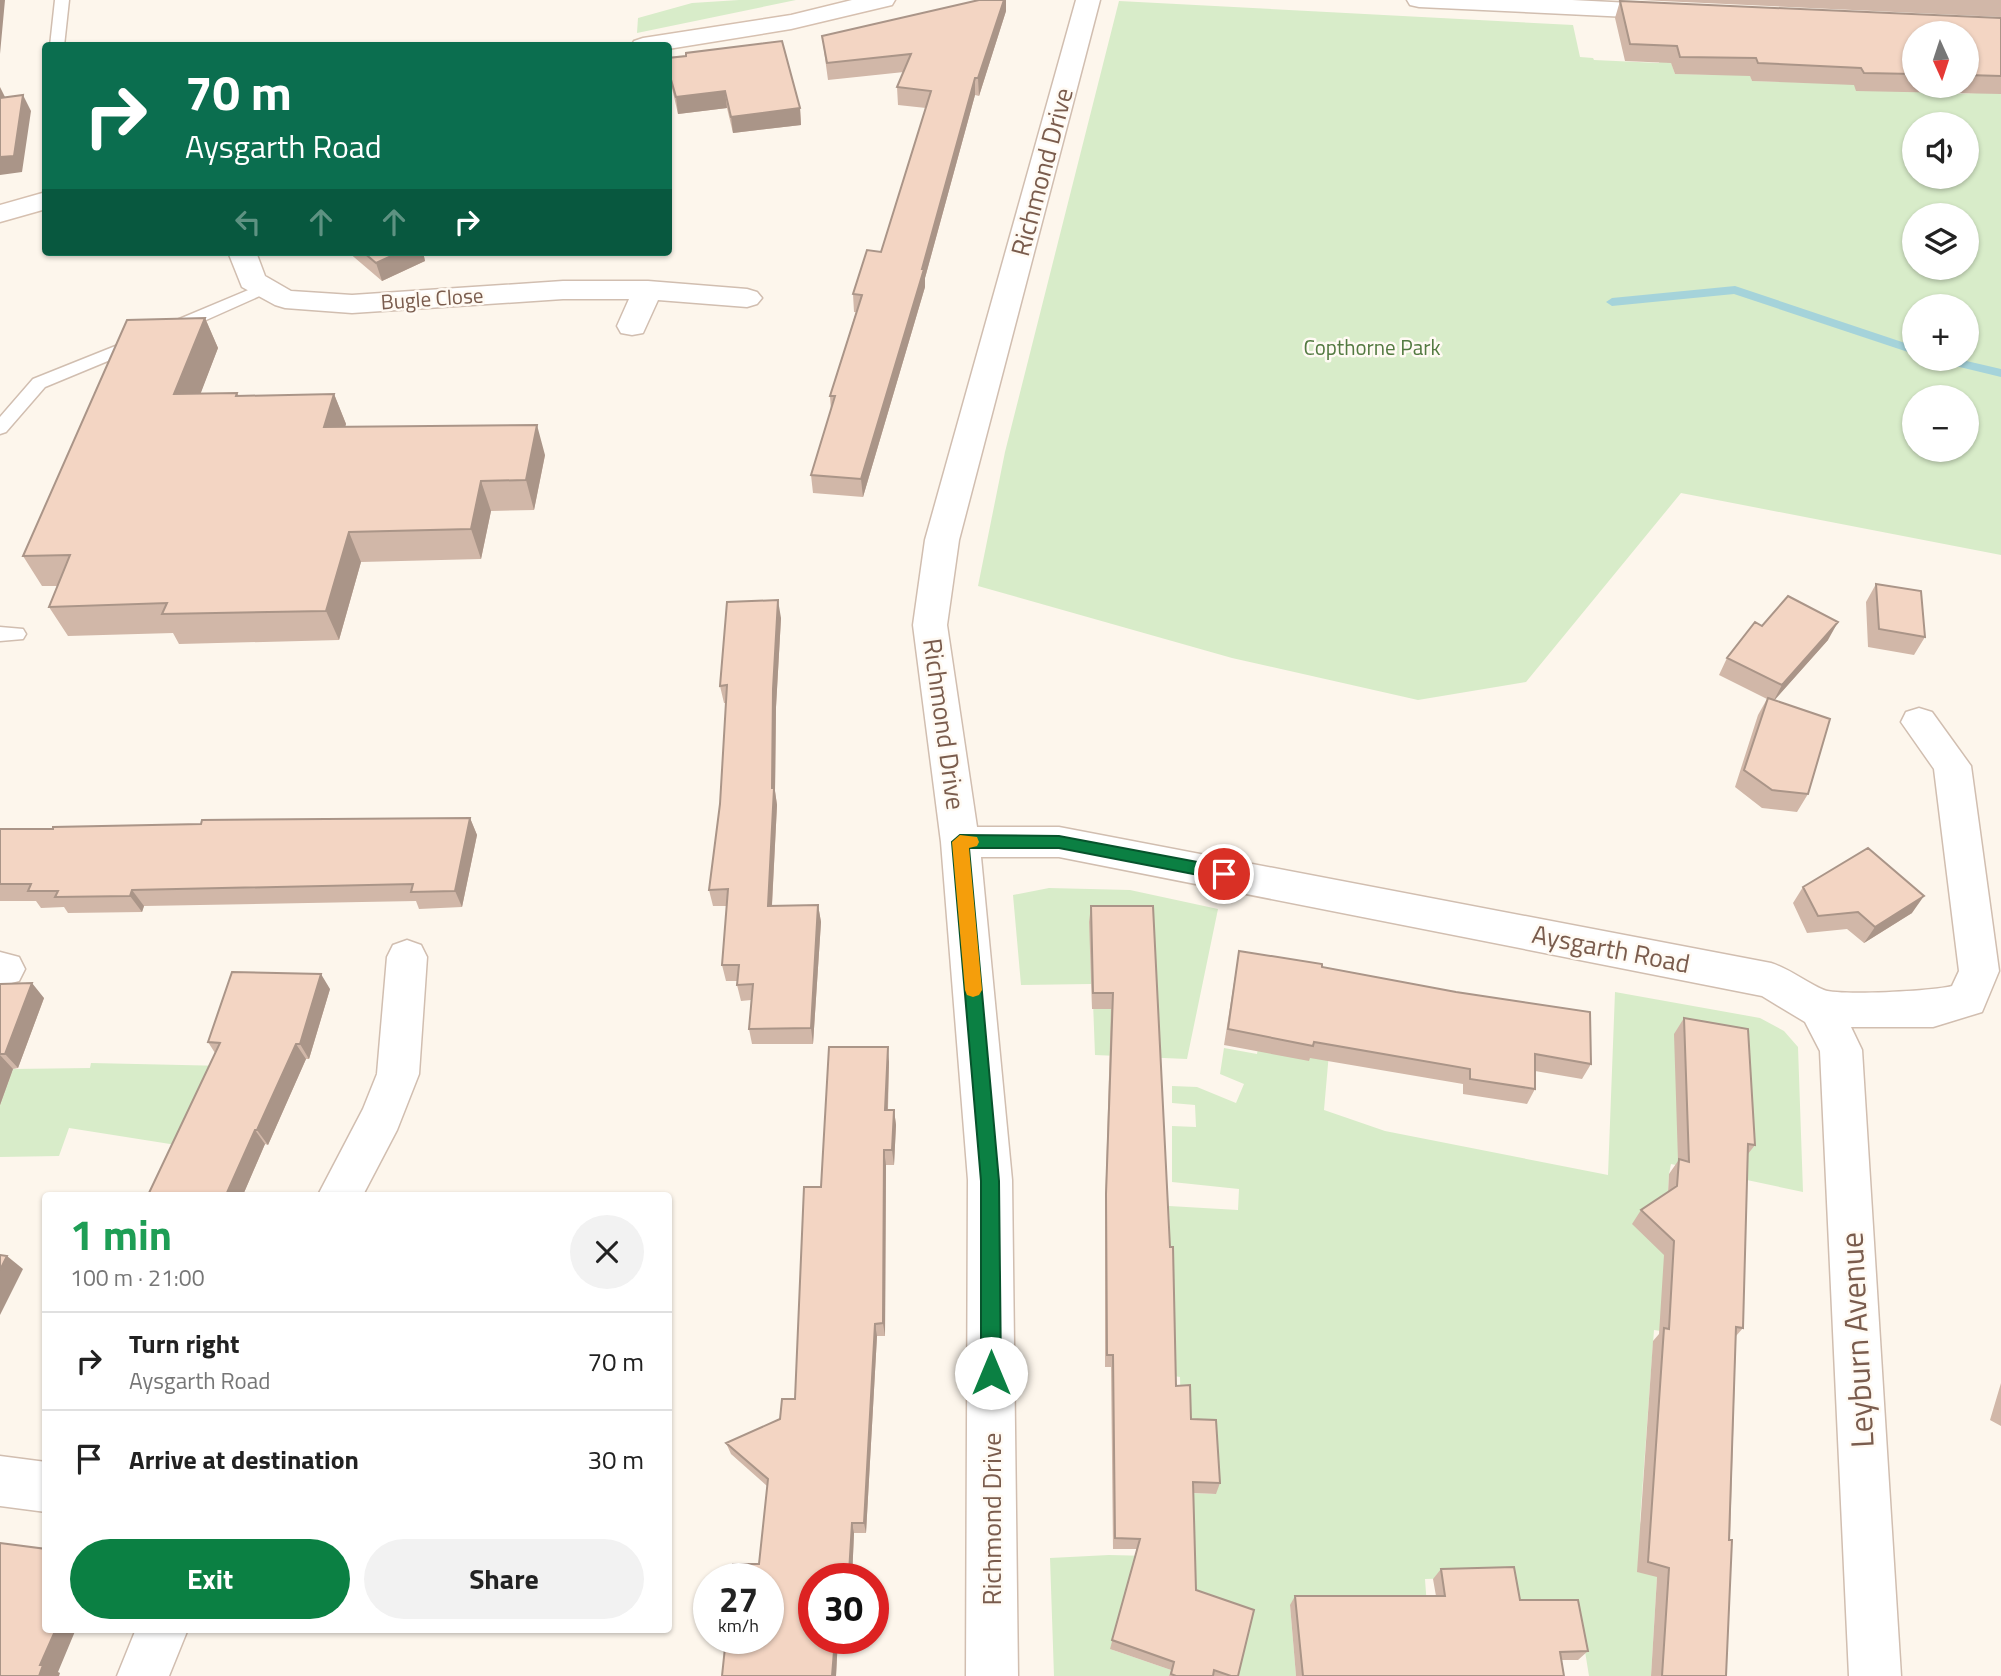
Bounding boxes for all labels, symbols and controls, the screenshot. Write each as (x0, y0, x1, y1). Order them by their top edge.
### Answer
north arrow (1902, 21, 1979, 98)
map controls (1902, 21, 1979, 462)
text: 70 m (185, 54, 292, 129)
icon: right (70, 70, 161, 161)
street label: Richmond Drive (1000, 83, 1083, 260)
button: sound (1902, 112, 1979, 189)
text: Aysgarth Road (185, 122, 382, 170)
icon: left (229, 203, 267, 241)
icon: ahead (302, 203, 340, 241)
icon: ahead (375, 203, 413, 241)
icon: right (448, 203, 486, 241)
button: layers (1902, 203, 1979, 280)
street label: Bugle Close (380, 278, 484, 318)
button: + (1902, 294, 1979, 371)
park label: Copthorne Park (1303, 331, 1441, 363)
button: − (1902, 385, 1979, 462)
street label: Richmond Drive (913, 636, 976, 812)
pin (1194, 844, 1254, 904)
icon: arrive (1205, 855, 1243, 893)
street label: Aysgarth Road (1529, 914, 1693, 983)
text: 1 min (70, 1202, 172, 1266)
button: close (570, 1215, 644, 1289)
street label: Leyburn Avenue (1826, 1231, 1886, 1449)
text: 100 m · 21:00 (70, 1260, 205, 1295)
text: Turn right (129, 1324, 240, 1363)
position arrow (954, 1336, 1028, 1410)
icon: right (70, 1342, 108, 1380)
text: 70 m (587, 1342, 644, 1381)
text: Aysgarth Road (129, 1363, 270, 1398)
street label: Richmond Drive (972, 1433, 1011, 1605)
icon: arrive (70, 1440, 108, 1478)
text: Arrive at destination (129, 1440, 359, 1479)
text: 30 m (587, 1440, 644, 1479)
button: Exit (70, 1539, 350, 1619)
button: Share (364, 1539, 644, 1619)
speed limit sign: 30 (798, 1563, 889, 1654)
text: 27 (719, 1572, 758, 1626)
text: km/h (718, 1612, 759, 1639)

